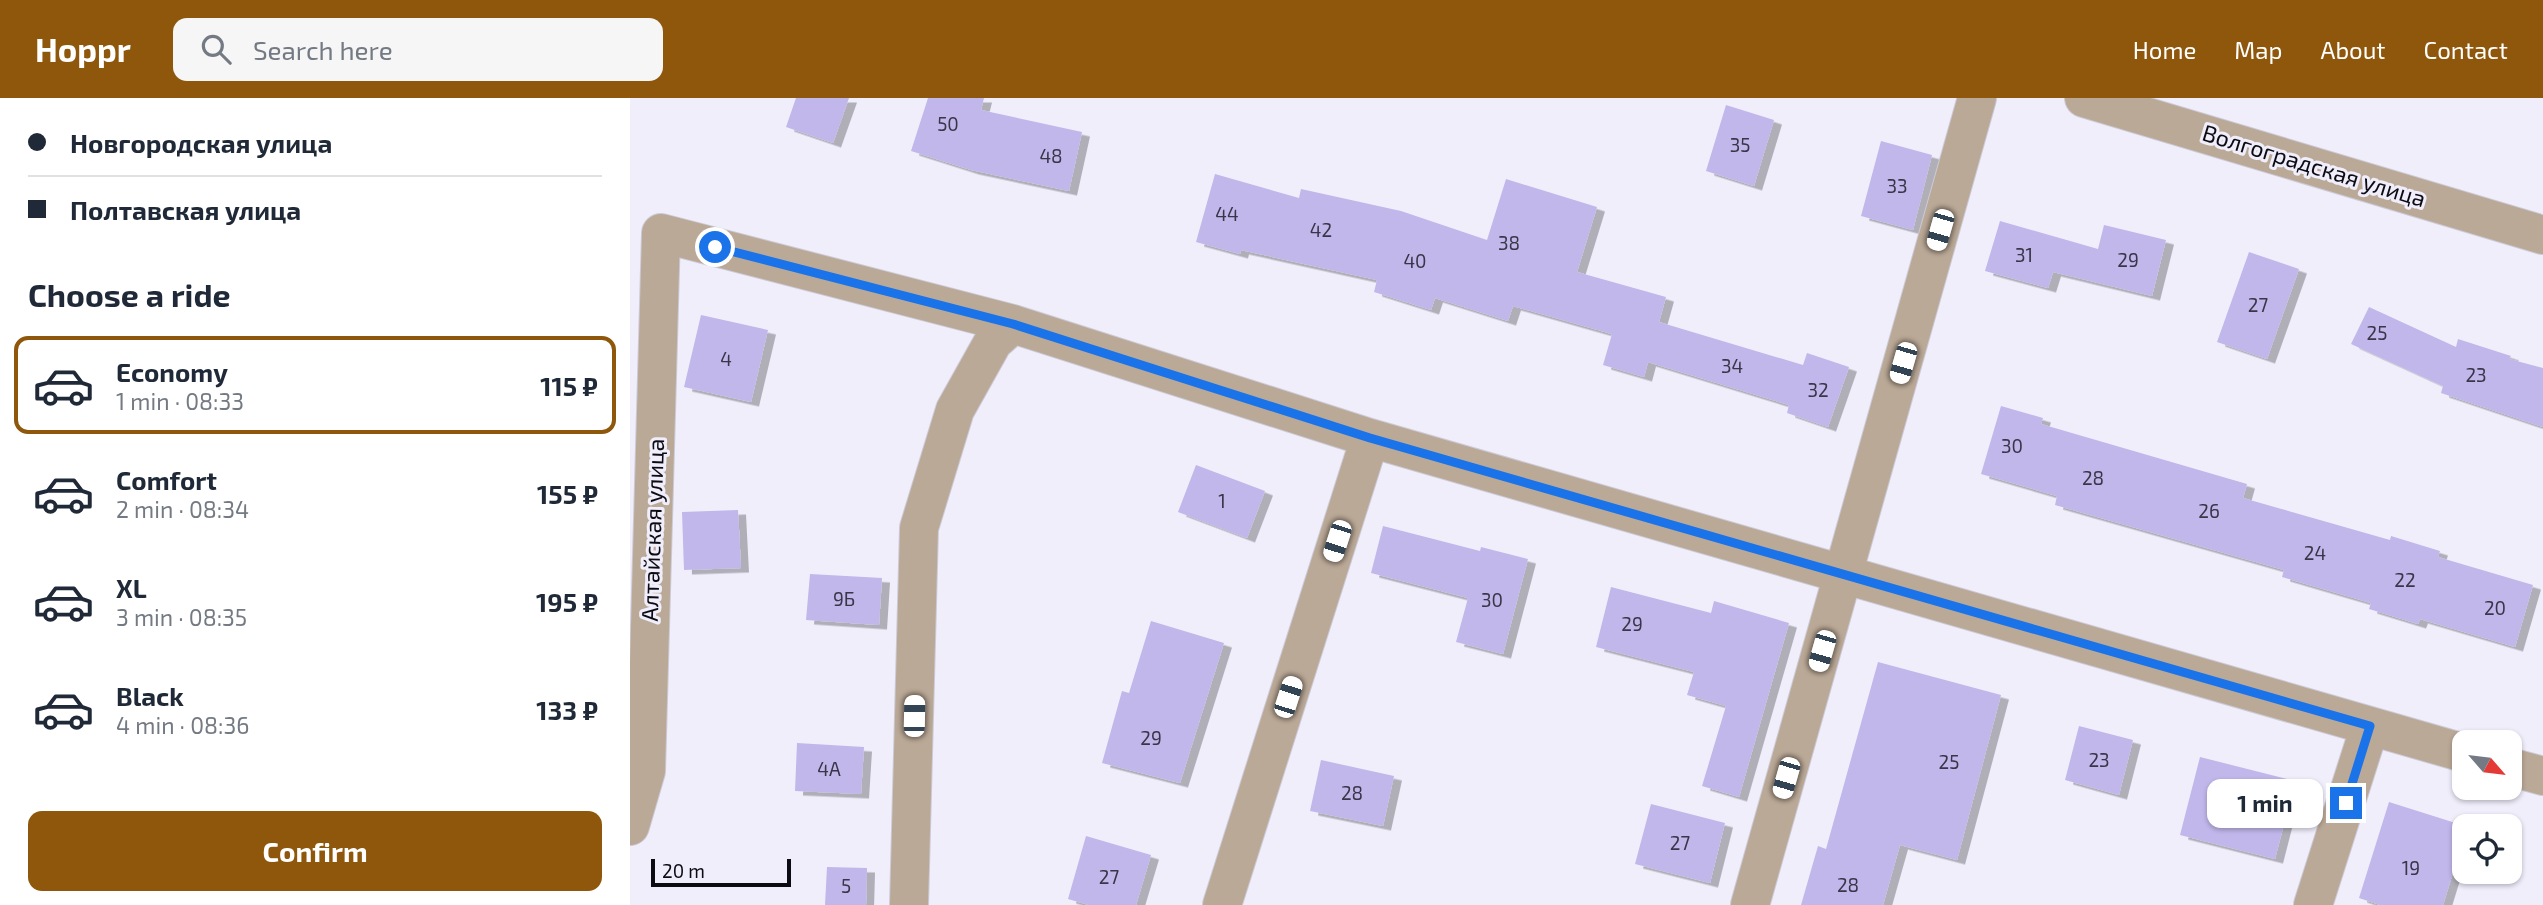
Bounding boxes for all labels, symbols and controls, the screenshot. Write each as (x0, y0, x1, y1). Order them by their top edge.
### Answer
search box (173, 18, 663, 81)
text: Hoppr (35, 29, 131, 69)
icon: search (197, 30, 235, 68)
text: Search here (253, 34, 393, 65)
text: Home (2133, 35, 2196, 64)
text: Map (2234, 35, 2282, 64)
text: About (2320, 35, 2386, 64)
text: Contact (2424, 35, 2508, 64)
house number: 50 (937, 112, 959, 135)
street label: Волгоградская улица (2199, 118, 2429, 213)
text: Новгородская улица (70, 127, 332, 158)
house number: 35 (1730, 133, 1750, 156)
house number: 48 (1039, 144, 1063, 167)
house number: 33 (1886, 174, 1908, 197)
text: Полтавская улица (70, 194, 301, 225)
house number: 44 (1215, 202, 1239, 225)
car (1925, 207, 1956, 253)
house number: 42 (1310, 218, 1332, 241)
route start (699, 231, 731, 263)
house number: 38 (1498, 231, 1520, 254)
house number: 31 (2015, 243, 2033, 266)
house number: 29 (2117, 248, 2139, 271)
house number: 40 (1403, 249, 1427, 272)
text: Choose a ride (28, 275, 231, 313)
house number: 27 (2248, 293, 2268, 316)
house number: 25 (2367, 321, 2387, 344)
car (1888, 340, 1919, 386)
house number: 4 (720, 347, 732, 370)
icon: car (32, 354, 95, 417)
house number: 34 (1721, 354, 1743, 377)
text: Economy (116, 356, 228, 387)
house number: 23 (2465, 363, 2487, 386)
text: 115 ₽ (540, 370, 598, 401)
house number: 32 (1807, 378, 1829, 401)
text: 1 min · 08:33 (116, 387, 244, 415)
house number: 30 (2001, 434, 2023, 457)
street label: Алтайская улица (635, 438, 670, 622)
icon: car (32, 462, 95, 525)
text: Comfort (116, 464, 217, 495)
house number: 28 (2082, 466, 2104, 489)
text: 155 ₽ (537, 478, 598, 509)
house number: 1 (1218, 489, 1226, 512)
text: 2 min · 08:34 (116, 495, 249, 523)
house number: 26 (2198, 499, 2220, 522)
car (1321, 518, 1354, 564)
house number: 24 (2304, 541, 2326, 564)
house number: 22 (2394, 568, 2416, 591)
icon: car (32, 570, 95, 633)
text: XL (116, 572, 147, 603)
text: 195 ₽ (536, 586, 598, 617)
house number: 9Б (833, 587, 855, 610)
house number: 30 (1481, 588, 1503, 611)
house number: 20 (2484, 596, 2506, 619)
text: 3 min · 08:35 (116, 603, 247, 631)
house number: 29 (1621, 612, 1643, 635)
car (1807, 628, 1838, 674)
car (1272, 674, 1305, 720)
icon: car (32, 678, 95, 741)
text: Black (116, 680, 184, 711)
text: 133 ₽ (536, 694, 598, 725)
car (904, 695, 925, 737)
text: 4 min · 08:36 (116, 711, 249, 739)
house number: 29 (1140, 726, 1162, 749)
north arrow (2452, 730, 2522, 800)
map controls (2452, 730, 2522, 884)
house number: 23 (2088, 748, 2110, 771)
house number: 25 (1939, 750, 1959, 773)
car (1771, 755, 1802, 801)
house number: 4А (817, 757, 841, 780)
callout: 1 min (2206, 778, 2322, 828)
house number: 28 (1341, 781, 1363, 804)
route end (2330, 787, 2362, 819)
text: 1 min (2237, 789, 2293, 817)
button: Confirm (28, 811, 602, 891)
button: locate (2452, 814, 2522, 884)
house number: 27 (1670, 831, 1690, 854)
scale bar (651, 856, 791, 888)
house number: 19 (2402, 856, 2420, 879)
text: 20 m (662, 859, 705, 882)
house number: 27 (1099, 865, 1119, 888)
house number: 28 (1837, 873, 1859, 896)
house number: 5 (841, 874, 851, 897)

